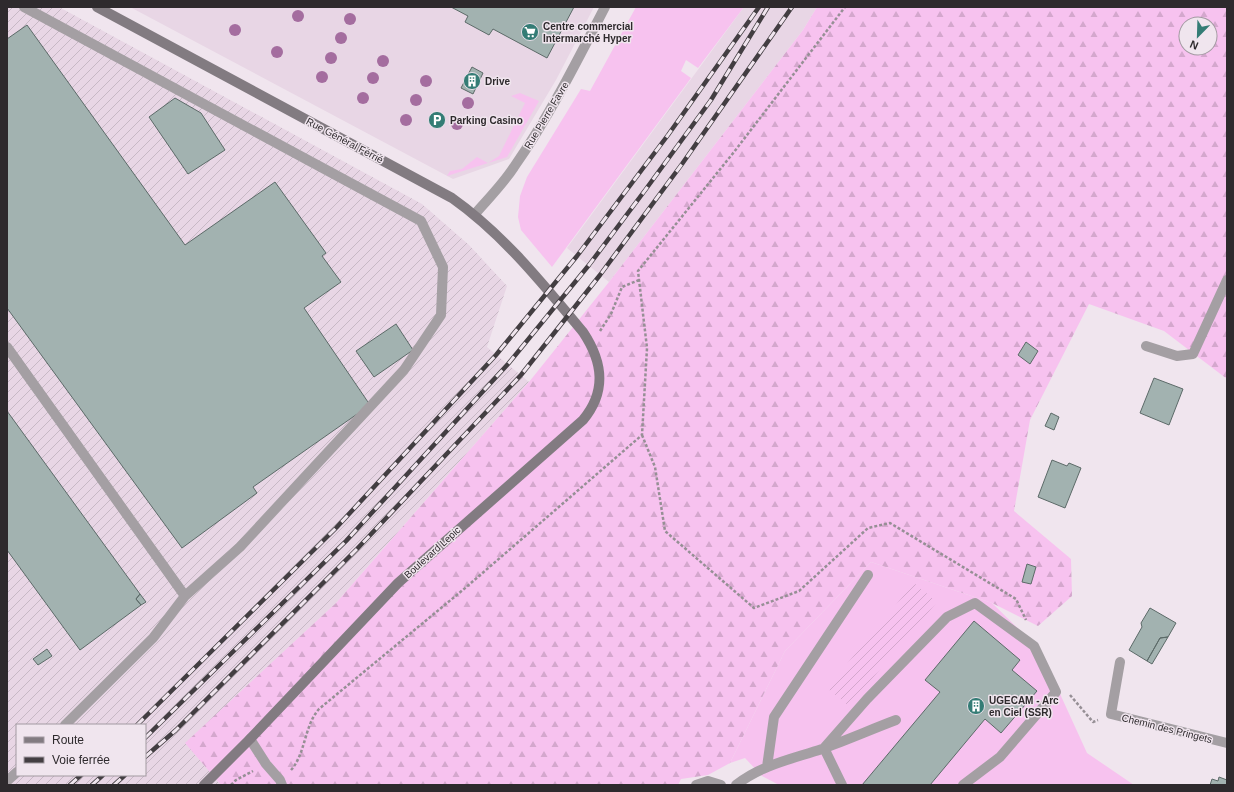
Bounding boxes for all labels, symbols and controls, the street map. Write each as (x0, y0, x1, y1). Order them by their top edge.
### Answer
north arrow (1178, 16, 1218, 56)
place label: Centre commercial Intermarché Hyper (543, 21, 633, 44)
supermarket icon: Centre commercial Intermarché Hyper (520, 22, 540, 42)
text: N (1188, 38, 1200, 52)
building icon: Drive (462, 71, 482, 91)
place label: Drive (485, 76, 510, 87)
street label: Rue Pierre Favre (522, 79, 571, 151)
parking icon: Parking Casino (427, 110, 447, 130)
street label: Rue Général Férrié (304, 115, 386, 166)
place label: Parking Casino (450, 115, 523, 126)
street label: Boulevard Lepic (402, 524, 463, 580)
place label: UGECAM - Arc en Ciel (SSR) (989, 695, 1059, 718)
building icon: UGECAM - Arc en Ciel (SSR) (966, 696, 986, 716)
street label: Chemin des Pringets (1121, 712, 1213, 745)
legend (16, 724, 146, 776)
text: Route (52, 733, 84, 747)
text: Voie ferrée (52, 753, 110, 767)

